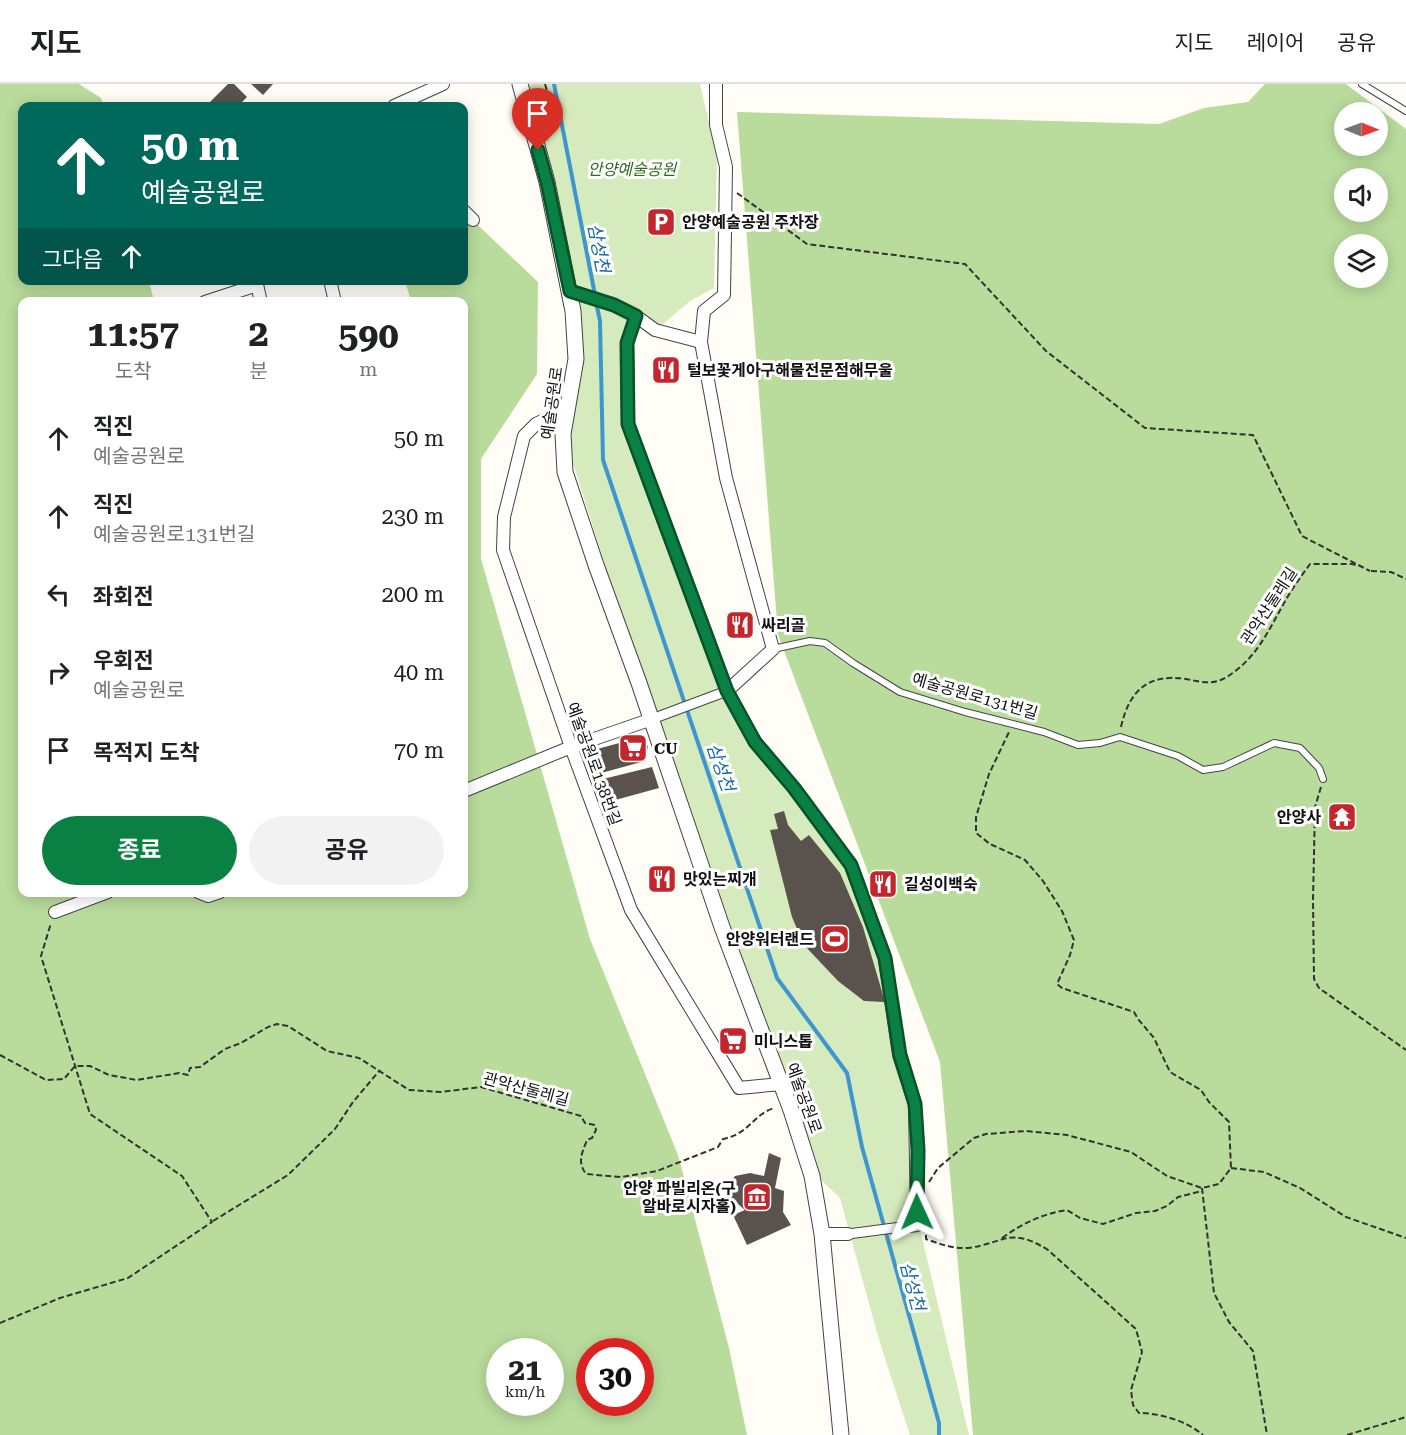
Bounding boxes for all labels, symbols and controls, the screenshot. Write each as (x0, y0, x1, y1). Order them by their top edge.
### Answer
text: 지도 (30, 27, 82, 60)
text: 지도 (1175, 31, 1213, 55)
text: 레이어 (1246, 31, 1304, 55)
text: 공유 (1337, 31, 1376, 55)
pin (512, 88, 563, 150)
icon: arrive (521, 97, 554, 130)
north arrow (1334, 102, 1388, 156)
map controls (1334, 102, 1388, 288)
text: 50 m (141, 121, 239, 170)
icon: ahead (42, 126, 120, 204)
park label: 안양예술공원 (588, 160, 677, 179)
button: sound (1334, 168, 1388, 222)
text: 예술공원로 (141, 177, 265, 209)
parking icon: 안양예술공원 주차장 (645, 206, 677, 238)
place label: 안양예술공원 주차장 (682, 213, 819, 232)
water label: 삼성천 (584, 222, 615, 277)
button: layers (1334, 234, 1388, 288)
icon: ahead (115, 240, 148, 273)
text: 그다음 (42, 247, 103, 272)
text: 11:57 (87, 313, 179, 355)
text: 2 (249, 313, 269, 355)
text: 590 (338, 315, 399, 357)
restaurant icon: 털보꽃게아구해물전문점해무울 (650, 354, 682, 386)
text: m (359, 357, 377, 381)
text: 도착 (115, 359, 152, 383)
text: 분 (249, 359, 268, 383)
place label: 털보꽃게아구해물전문점해무울 (687, 361, 893, 380)
street label: 예술공원로 (537, 365, 567, 441)
text: 직진 (93, 414, 133, 439)
icon: ahead (42, 422, 75, 455)
text: 50 m (394, 426, 444, 451)
text: 예술공원로 (93, 444, 185, 468)
text: 직진 (93, 492, 133, 517)
icon: ahead (42, 500, 75, 533)
text: 230 m (381, 504, 444, 529)
text: 예술공원로131번길 (93, 522, 255, 546)
street label: 관악산둘레길 (1237, 564, 1301, 648)
icon: left (42, 578, 75, 611)
text: 200 m (381, 582, 444, 607)
text: 좌회전 (93, 584, 154, 609)
restaurant icon: 싸리골 (724, 609, 756, 641)
place label: 싸리골 (761, 616, 805, 635)
text: 우회전 (93, 648, 154, 673)
icon: right (42, 656, 75, 689)
text: 40 m (394, 660, 444, 685)
street label: 예술공원로131번길 (910, 669, 1040, 723)
text: 예술공원로 (93, 678, 185, 702)
street label: 예술공원로138번길 (563, 700, 625, 828)
supermarket icon: CU (617, 732, 649, 764)
icon: arrive (42, 734, 75, 767)
text: 70 m (394, 738, 444, 763)
place label: CU (654, 739, 678, 758)
text: 목적지 도착 (93, 740, 200, 765)
water label: 삼성천 (703, 740, 740, 796)
temple icon: 안양사 (1326, 801, 1358, 833)
place label: 안양사 (1277, 808, 1321, 827)
button: 종료 (42, 816, 237, 885)
button: 공유 (249, 816, 444, 885)
restaurant icon: 맛있는찌개 (646, 863, 678, 895)
restaurant icon: 길성이백숙 (867, 868, 899, 900)
place label: 맛있는찌개 (683, 870, 757, 889)
place label: 길성이백숙 (904, 875, 978, 894)
sports icon: 안양워터랜드 (819, 923, 851, 955)
place label: 안양워터랜드 (726, 930, 814, 949)
supermarket icon: 미니스톱 (717, 1025, 749, 1057)
place label: 미니스톱 (754, 1032, 813, 1051)
street label: 예술공원로 (782, 1060, 826, 1136)
street label: 관악산둘레길 (481, 1068, 571, 1110)
place label: 안양 파빌리온(구 알바로시자홀) (623, 1179, 736, 1216)
position arrow (885, 1180, 949, 1244)
museum icon: 안양 파빌리온(구 알바로시자홀) (741, 1181, 773, 1213)
water label: 삼성천 (896, 1259, 930, 1315)
speed limit sign: 30 (576, 1338, 654, 1416)
text: 21 (508, 1352, 542, 1387)
text: km/h (505, 1383, 545, 1401)

